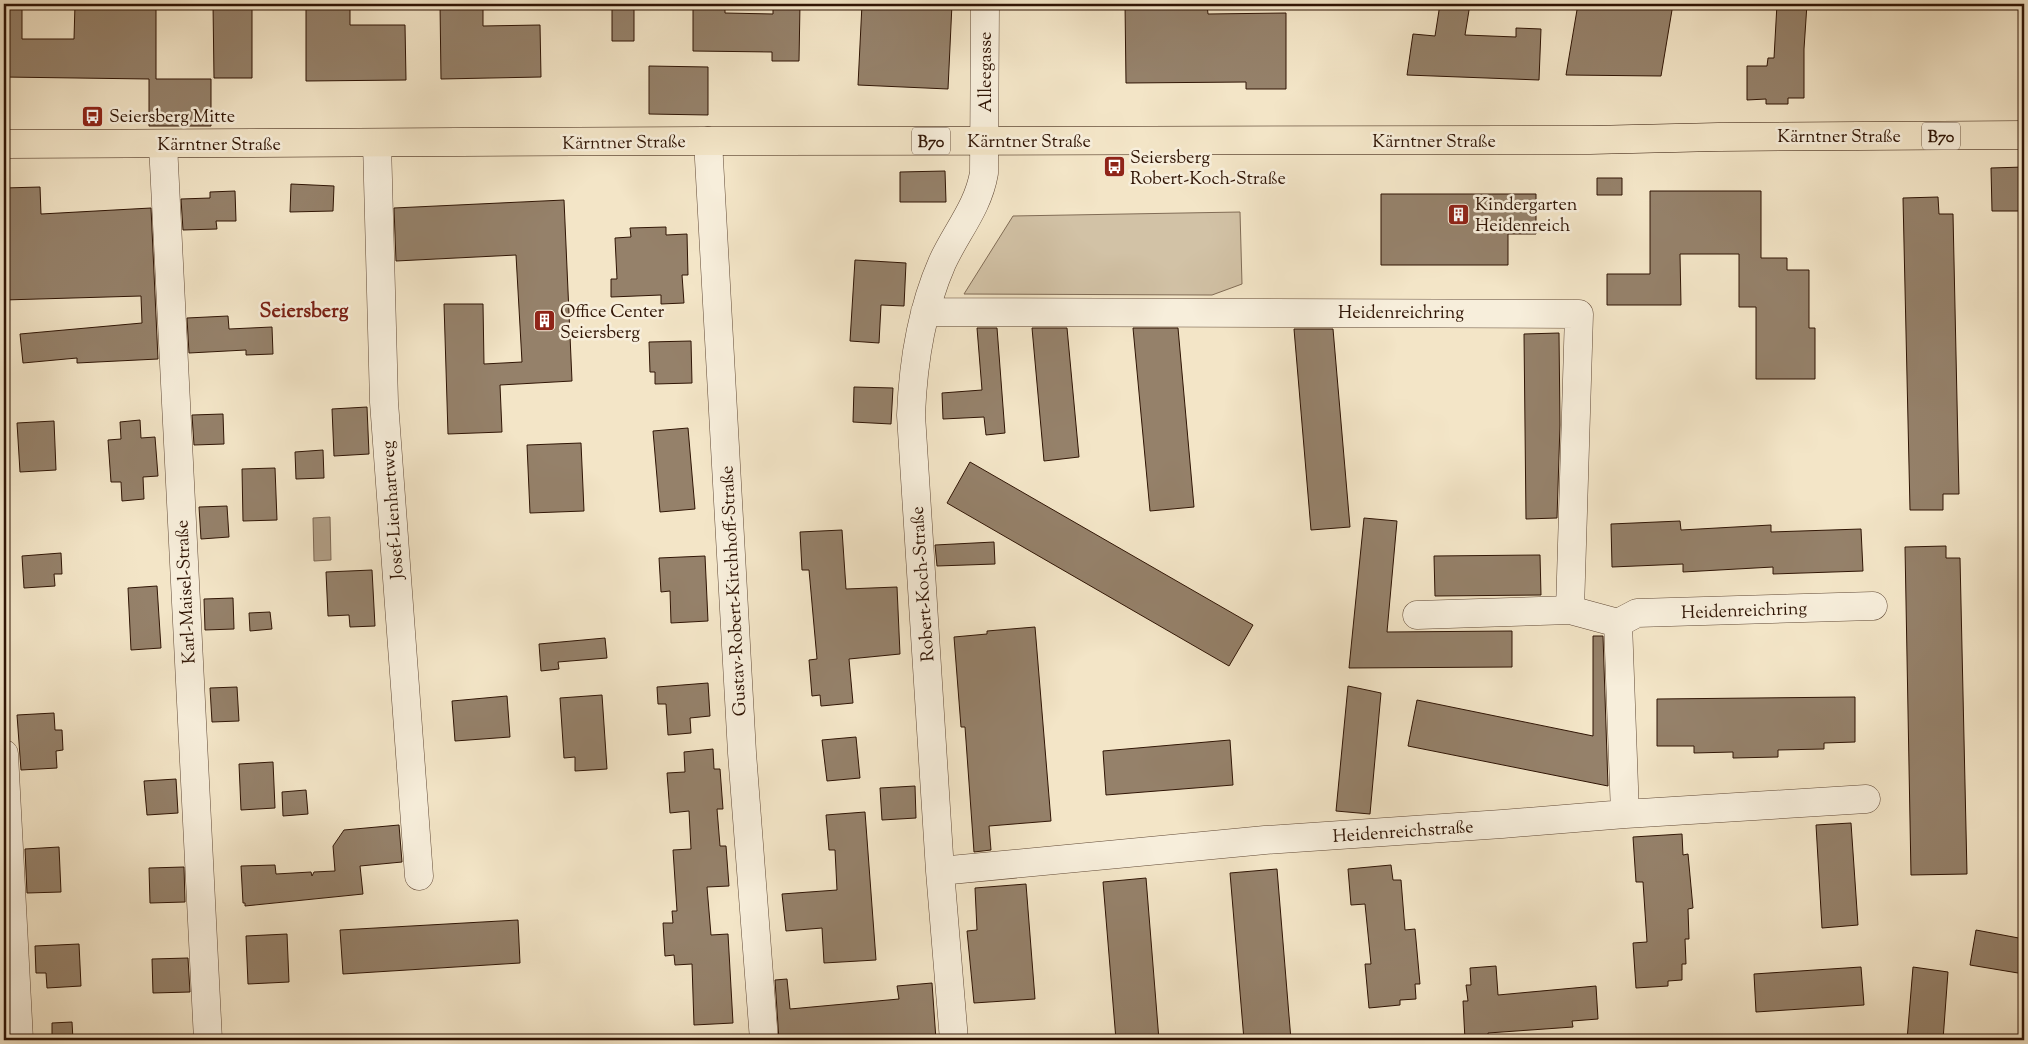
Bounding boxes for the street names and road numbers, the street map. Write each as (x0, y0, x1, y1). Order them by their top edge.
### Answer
street label: Alleegasse (974, 32, 1000, 112)
road number: B70 (1922, 122, 1960, 150)
street label: Kärntner Straße (1777, 125, 1901, 151)
road number: B70 (912, 128, 950, 154)
street label: Kärntner Straße (562, 130, 686, 158)
street label: Kärntner Straße (967, 130, 1091, 156)
street label: Kärntner Straße (1372, 130, 1496, 156)
street label: Kärntner Straße (157, 133, 281, 159)
street label: Heidenreichring (1338, 301, 1464, 327)
street label: Josef-Lienhartweg (376, 439, 412, 581)
street label: Gustav-Robert-Kirchhoff-Straße (715, 465, 755, 717)
street label: Robert-Koch-Straße (906, 505, 942, 662)
street label: Karl-Maisel-Straße (170, 519, 204, 665)
street label: Heidenreichring (1681, 597, 1808, 627)
street label: Heidenreichstraße (1332, 815, 1475, 851)

